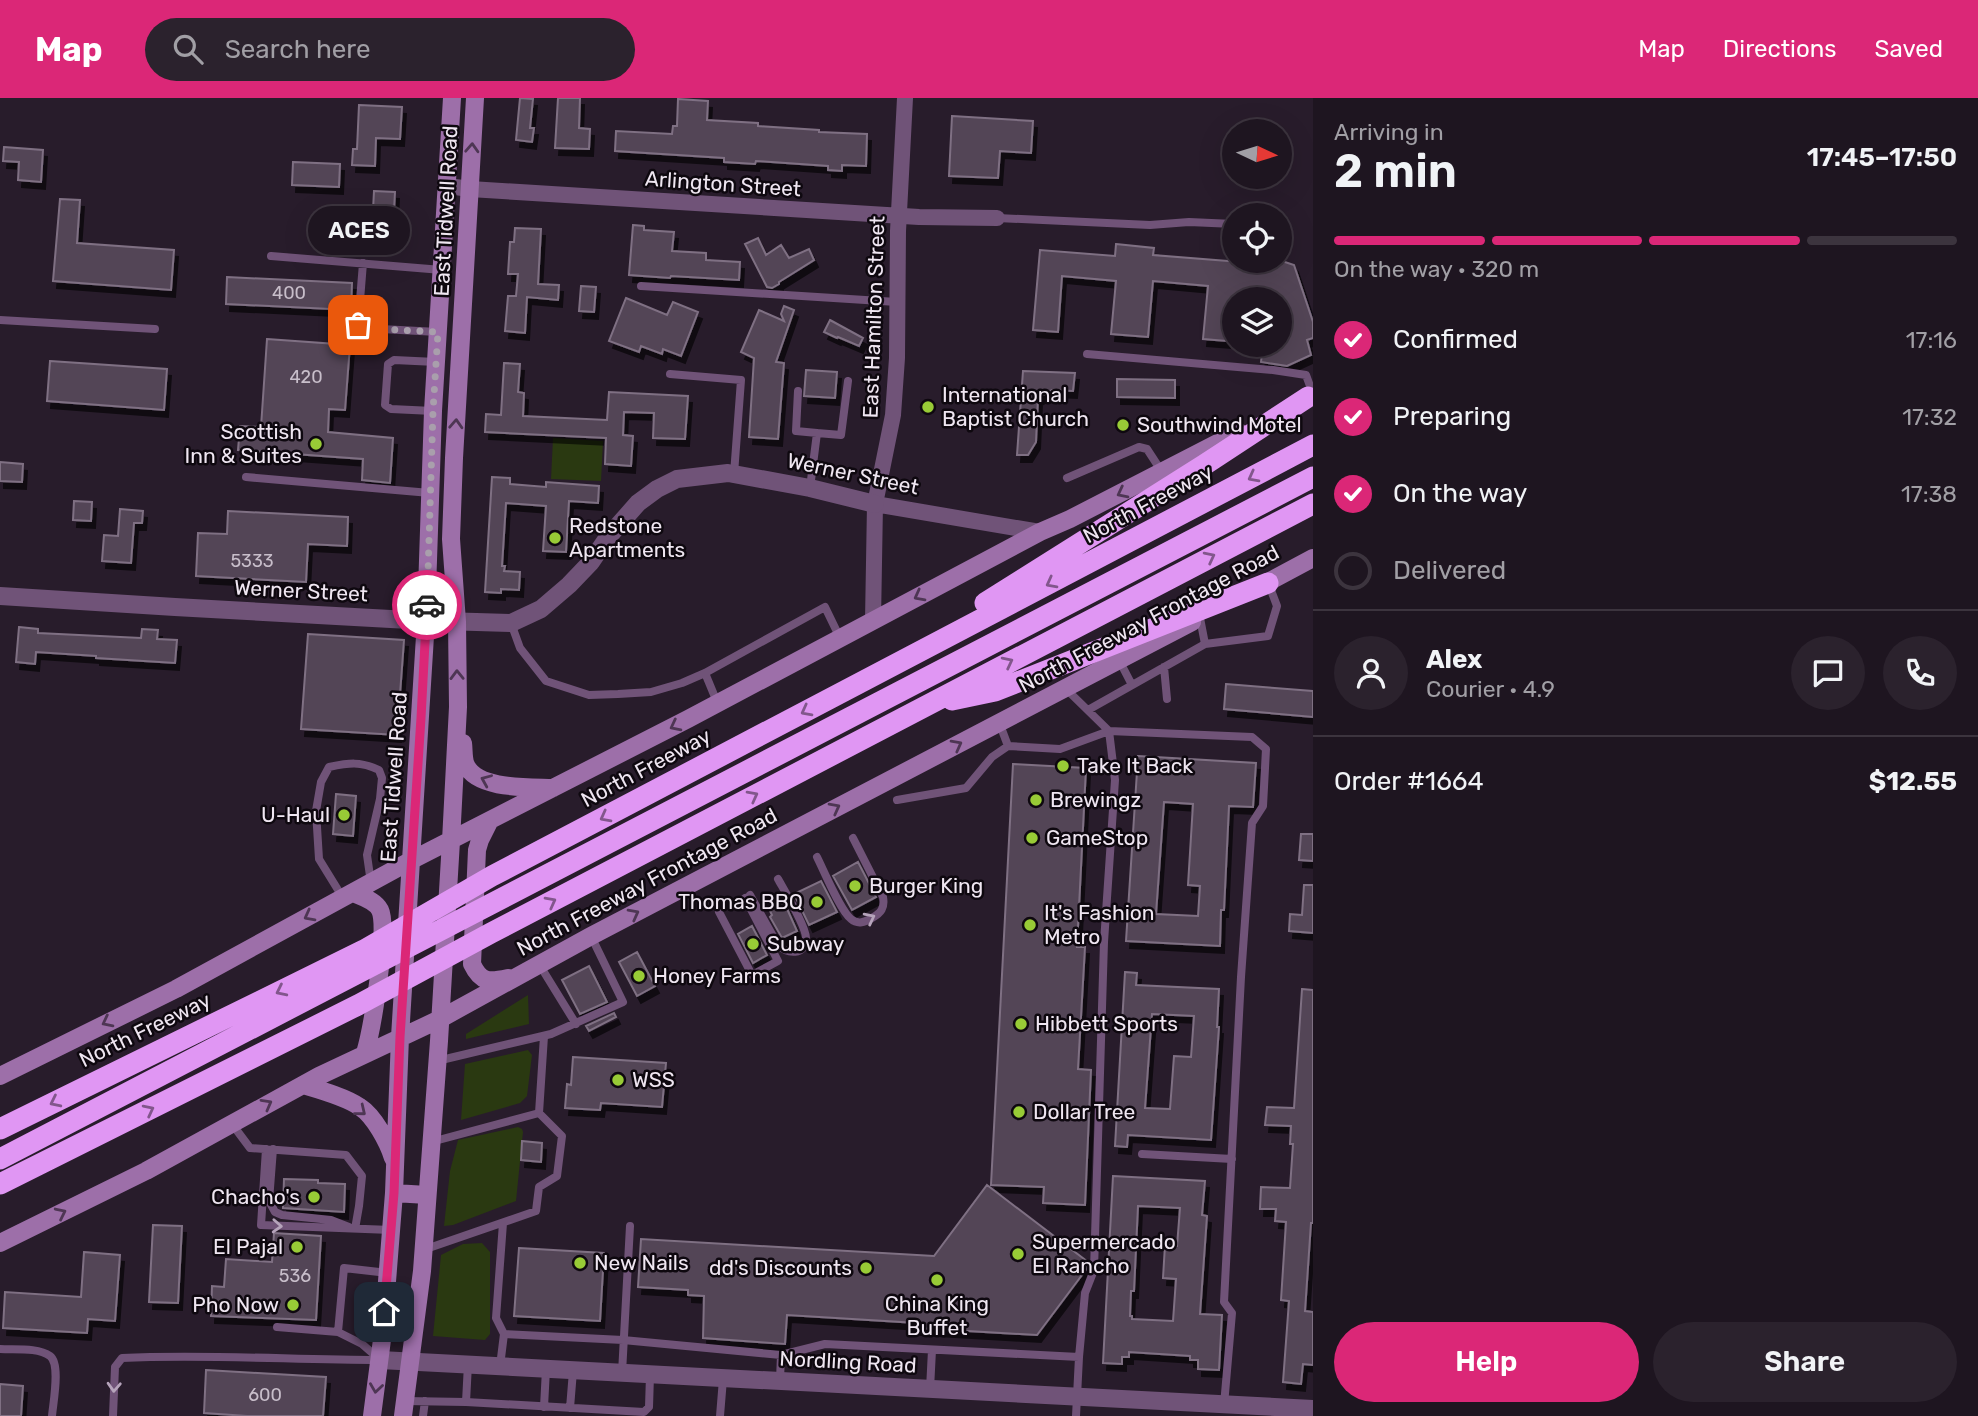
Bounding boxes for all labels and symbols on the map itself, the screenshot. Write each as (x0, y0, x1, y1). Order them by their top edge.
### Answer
north arrow (1222, 119, 1292, 189)
street label: East Tidwell Road (429, 125, 462, 297)
one-way arrow (464, 142, 479, 153)
street label: Arlington Street (644, 166, 802, 201)
callout: ACES (307, 206, 409, 255)
street label: East Hamilton Street (857, 215, 890, 419)
house number: 400 (272, 282, 306, 304)
pin (328, 295, 388, 355)
house number: 420 (289, 366, 323, 388)
place label: International Baptist Church (942, 382, 1089, 431)
marker: International Baptist Church (920, 399, 936, 415)
place label: Southwind Motel (1137, 412, 1302, 437)
marker: Southwind Motel (1115, 417, 1131, 433)
one-way arrow (448, 418, 463, 429)
place label: Scottish Inn & Suites (184, 419, 302, 468)
marker: Scottish Inn & Suites (308, 436, 324, 452)
street label: Werner Street (785, 447, 921, 500)
street label: North Freeway (1079, 459, 1217, 548)
one-way arrow (1247, 469, 1260, 482)
one-way arrow (1117, 484, 1129, 498)
place label: Redstone Apartments (569, 513, 685, 562)
marker: Redstone Apartments (547, 530, 563, 546)
street label: North Freeway Frontage Road (1014, 539, 1283, 698)
house number: 5333 (230, 550, 274, 572)
one-way arrow (1203, 552, 1215, 566)
courier (392, 570, 462, 640)
street label: Werner Street (233, 575, 369, 606)
one-way arrow (1046, 575, 1058, 588)
one-way arrow (914, 588, 926, 601)
one-way arrow (1001, 657, 1013, 671)
one-way arrow (450, 670, 465, 681)
street label: East Tidwell Road (375, 691, 412, 863)
one-way arrow (801, 703, 813, 717)
one-way arrow (670, 717, 682, 731)
street label: North Freeway (577, 723, 715, 812)
one-way arrow (950, 739, 962, 753)
place label: Take It Back (1077, 753, 1193, 778)
marker: Take It Back (1055, 758, 1071, 774)
one-way arrow (480, 774, 493, 788)
place label: Brewingz (1050, 787, 1141, 812)
one-way arrow (745, 791, 758, 804)
marker: Brewingz (1028, 792, 1044, 808)
place label: U-Haul (261, 802, 330, 827)
street label: North Freeway Frontage Road (512, 802, 781, 961)
one-way arrow (828, 803, 840, 817)
marker: U-Haul (336, 807, 352, 823)
one-way arrow (600, 808, 612, 822)
place label: GameStop (1046, 825, 1148, 850)
marker: GameStop (1024, 830, 1040, 846)
place label: Burger King (869, 873, 983, 898)
marker: Burger King (847, 878, 863, 894)
place label: Thomas BBQ (678, 889, 803, 914)
marker: Thomas BBQ (809, 894, 825, 910)
one-way arrow (544, 896, 556, 910)
place label: It's Fashion Metro (1044, 900, 1155, 949)
one-way arrow (303, 908, 316, 921)
one-way arrow (627, 909, 639, 922)
one-way arrow (863, 912, 875, 926)
marker: It's Fashion Metro (1022, 917, 1038, 933)
place label: Subway (767, 931, 845, 956)
marker: Subway (745, 936, 761, 952)
place label: Honey Farms (653, 963, 781, 988)
marker: Honey Farms (631, 968, 647, 984)
one-way arrow (276, 982, 288, 996)
street label: North Freeway (75, 987, 215, 1072)
place label: Hibbett Sports (1035, 1011, 1178, 1036)
one-way arrow (102, 1014, 114, 1028)
marker: Hibbett Sports (1013, 1016, 1029, 1032)
place label: WSS (632, 1067, 675, 1092)
marker: WSS (610, 1072, 626, 1088)
one-way arrow (50, 1093, 62, 1107)
one-way arrow (260, 1099, 273, 1112)
place label: Dollar Tree (1033, 1099, 1135, 1124)
one-way arrow (353, 1102, 366, 1115)
one-way arrow (142, 1104, 154, 1118)
marker: Dollar Tree (1011, 1104, 1027, 1120)
place label: Chacho's (211, 1184, 300, 1209)
marker: Chacho's (306, 1189, 322, 1205)
one-way arrow (54, 1207, 66, 1221)
one-way arrow (271, 1218, 282, 1233)
place label: Supermercado El Rancho (1032, 1229, 1176, 1278)
place label: El Pajal (213, 1234, 283, 1259)
marker: El Pajal (289, 1239, 305, 1255)
marker: Supermercado El Rancho (1010, 1246, 1026, 1262)
place label: New Nails (594, 1250, 689, 1275)
marker: New Nails (572, 1255, 588, 1271)
place label: dd's Discounts (709, 1255, 852, 1280)
marker: dd's Discounts (858, 1260, 874, 1276)
house number: 536 (279, 1265, 311, 1287)
marker: China King Buffet (929, 1272, 945, 1288)
pin (354, 1282, 414, 1342)
place label: China King Buffet (885, 1291, 989, 1340)
place label: Pho Now (192, 1292, 279, 1317)
marker: Pho Now (285, 1297, 301, 1313)
street label: Nordling Road (779, 1345, 917, 1378)
one-way arrow (107, 1382, 122, 1393)
one-way arrow (369, 1382, 384, 1394)
house number: 600 (248, 1384, 282, 1406)

